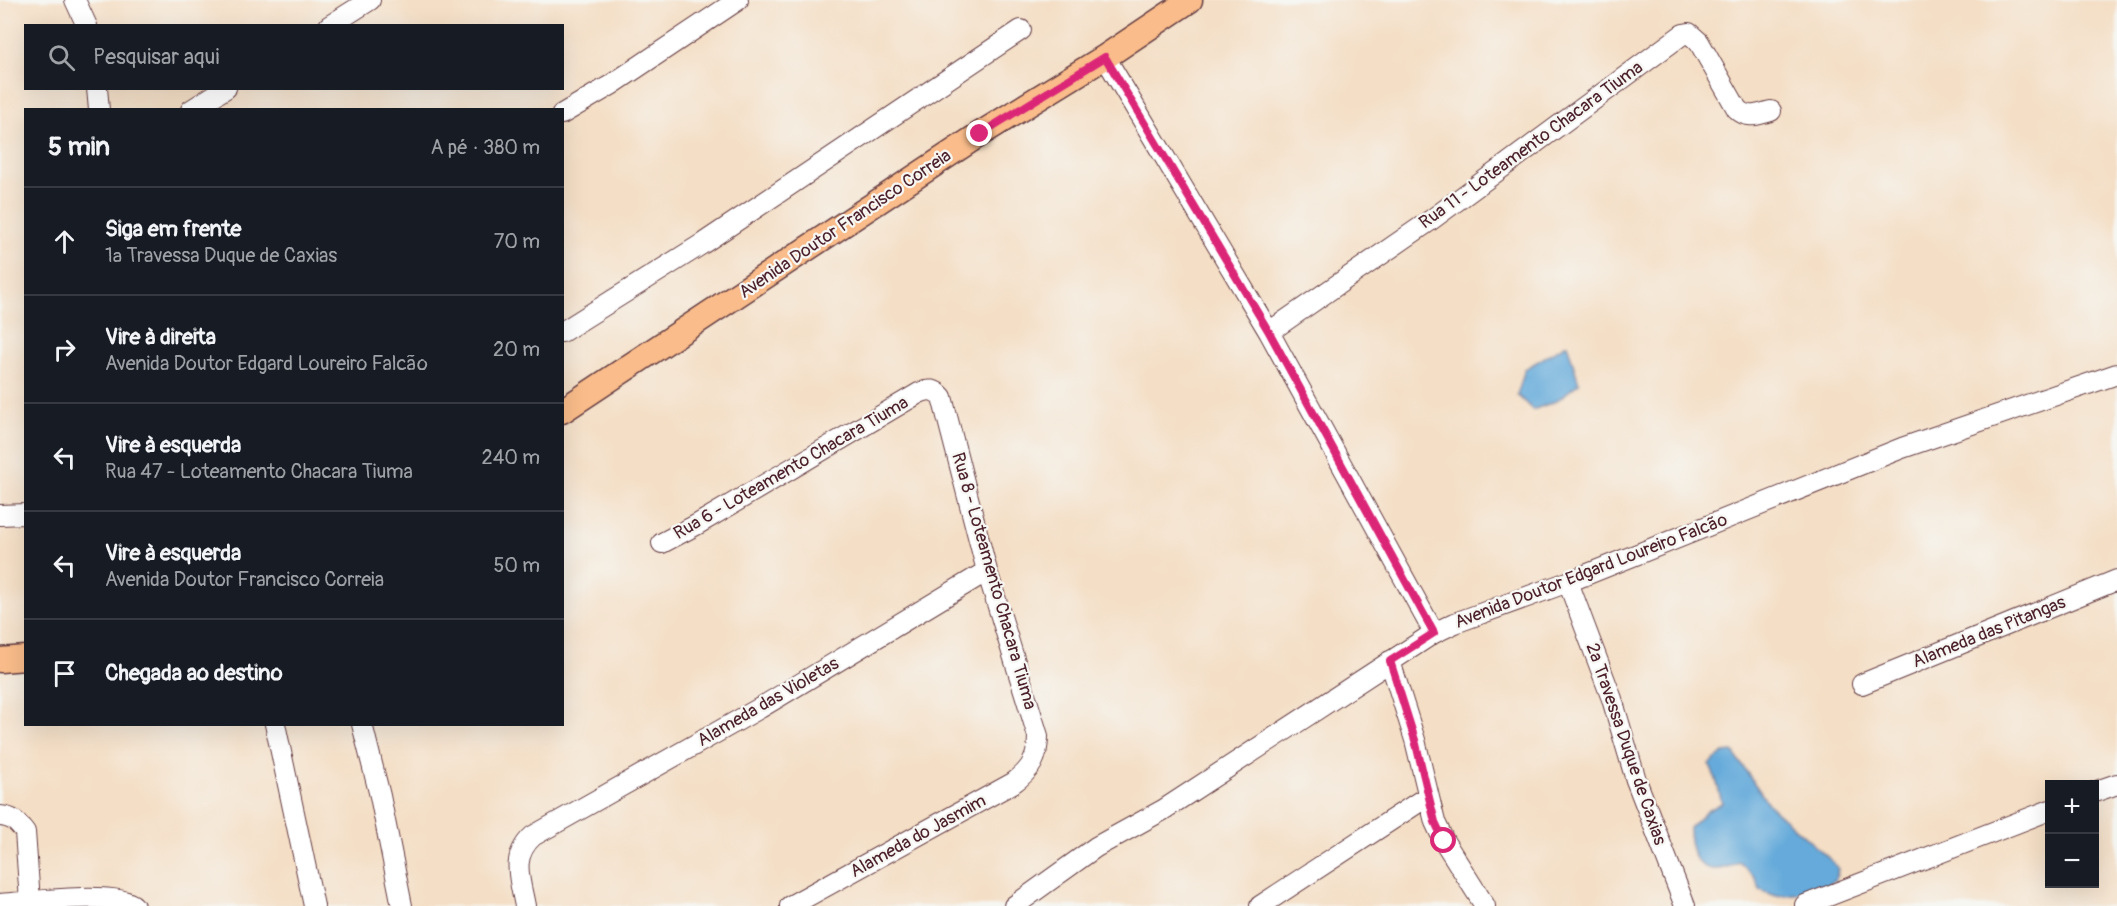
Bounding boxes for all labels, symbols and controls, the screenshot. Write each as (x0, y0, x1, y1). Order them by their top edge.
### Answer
search box (24, 24, 564, 90)
icon: search (45, 41, 78, 74)
text: Pesquisar aqui (93, 43, 219, 71)
street label: Rua 11 - Loteamento Chacara Tiuma (1415, 56, 1647, 234)
route end (966, 120, 992, 146)
text: 5 min (48, 131, 110, 163)
text: A pé · 380 m (430, 135, 540, 160)
street label: Avenida Doutor Francisco Correia (734, 144, 956, 304)
text: Siga em frente (105, 215, 241, 243)
icon: ahead (48, 225, 81, 258)
text: 70 m (494, 229, 540, 254)
text: 1ª Travessa Duque de Caxias (105, 243, 337, 268)
text: Vire à direita (105, 323, 216, 351)
icon: right (48, 333, 81, 366)
text: 20 m (493, 337, 540, 362)
text: Avenida Doutor Edgard Loureiro Falcão (105, 351, 428, 376)
street label: Rua 6 - Loteamento Chacara Tiuma (669, 391, 913, 545)
text: Vire à esquerda (105, 431, 241, 459)
icon: left (48, 441, 81, 474)
text: 240 m (481, 445, 540, 470)
street label: Rua 8 - Loteamento Chacara Tiuma (946, 450, 1042, 712)
text: Rua 47 - Loteamento Chacara Tiuma (105, 459, 413, 484)
street label: Avenida Doutor Edgard Loureiro Falcão (1451, 508, 1731, 634)
text: Vire à esquerda (105, 539, 241, 567)
icon: left (48, 549, 81, 582)
text: 50 m (493, 553, 540, 578)
text: Avenida Doutor Francisco Correia (105, 567, 384, 592)
street label: Alameda das Pitangas (1909, 591, 2069, 673)
street label: 2ª Travessa Duque de Caxias (1581, 640, 1671, 848)
street label: Alameda das Violetas (693, 652, 843, 752)
icon: arrive (48, 657, 81, 690)
text: Chegada ao destino (105, 659, 283, 687)
map controls (2045, 780, 2099, 888)
button: + (2045, 780, 2099, 834)
street label: Alameda do Jasmim (846, 789, 990, 883)
route start (1430, 827, 1456, 853)
button: − (2045, 834, 2099, 888)

